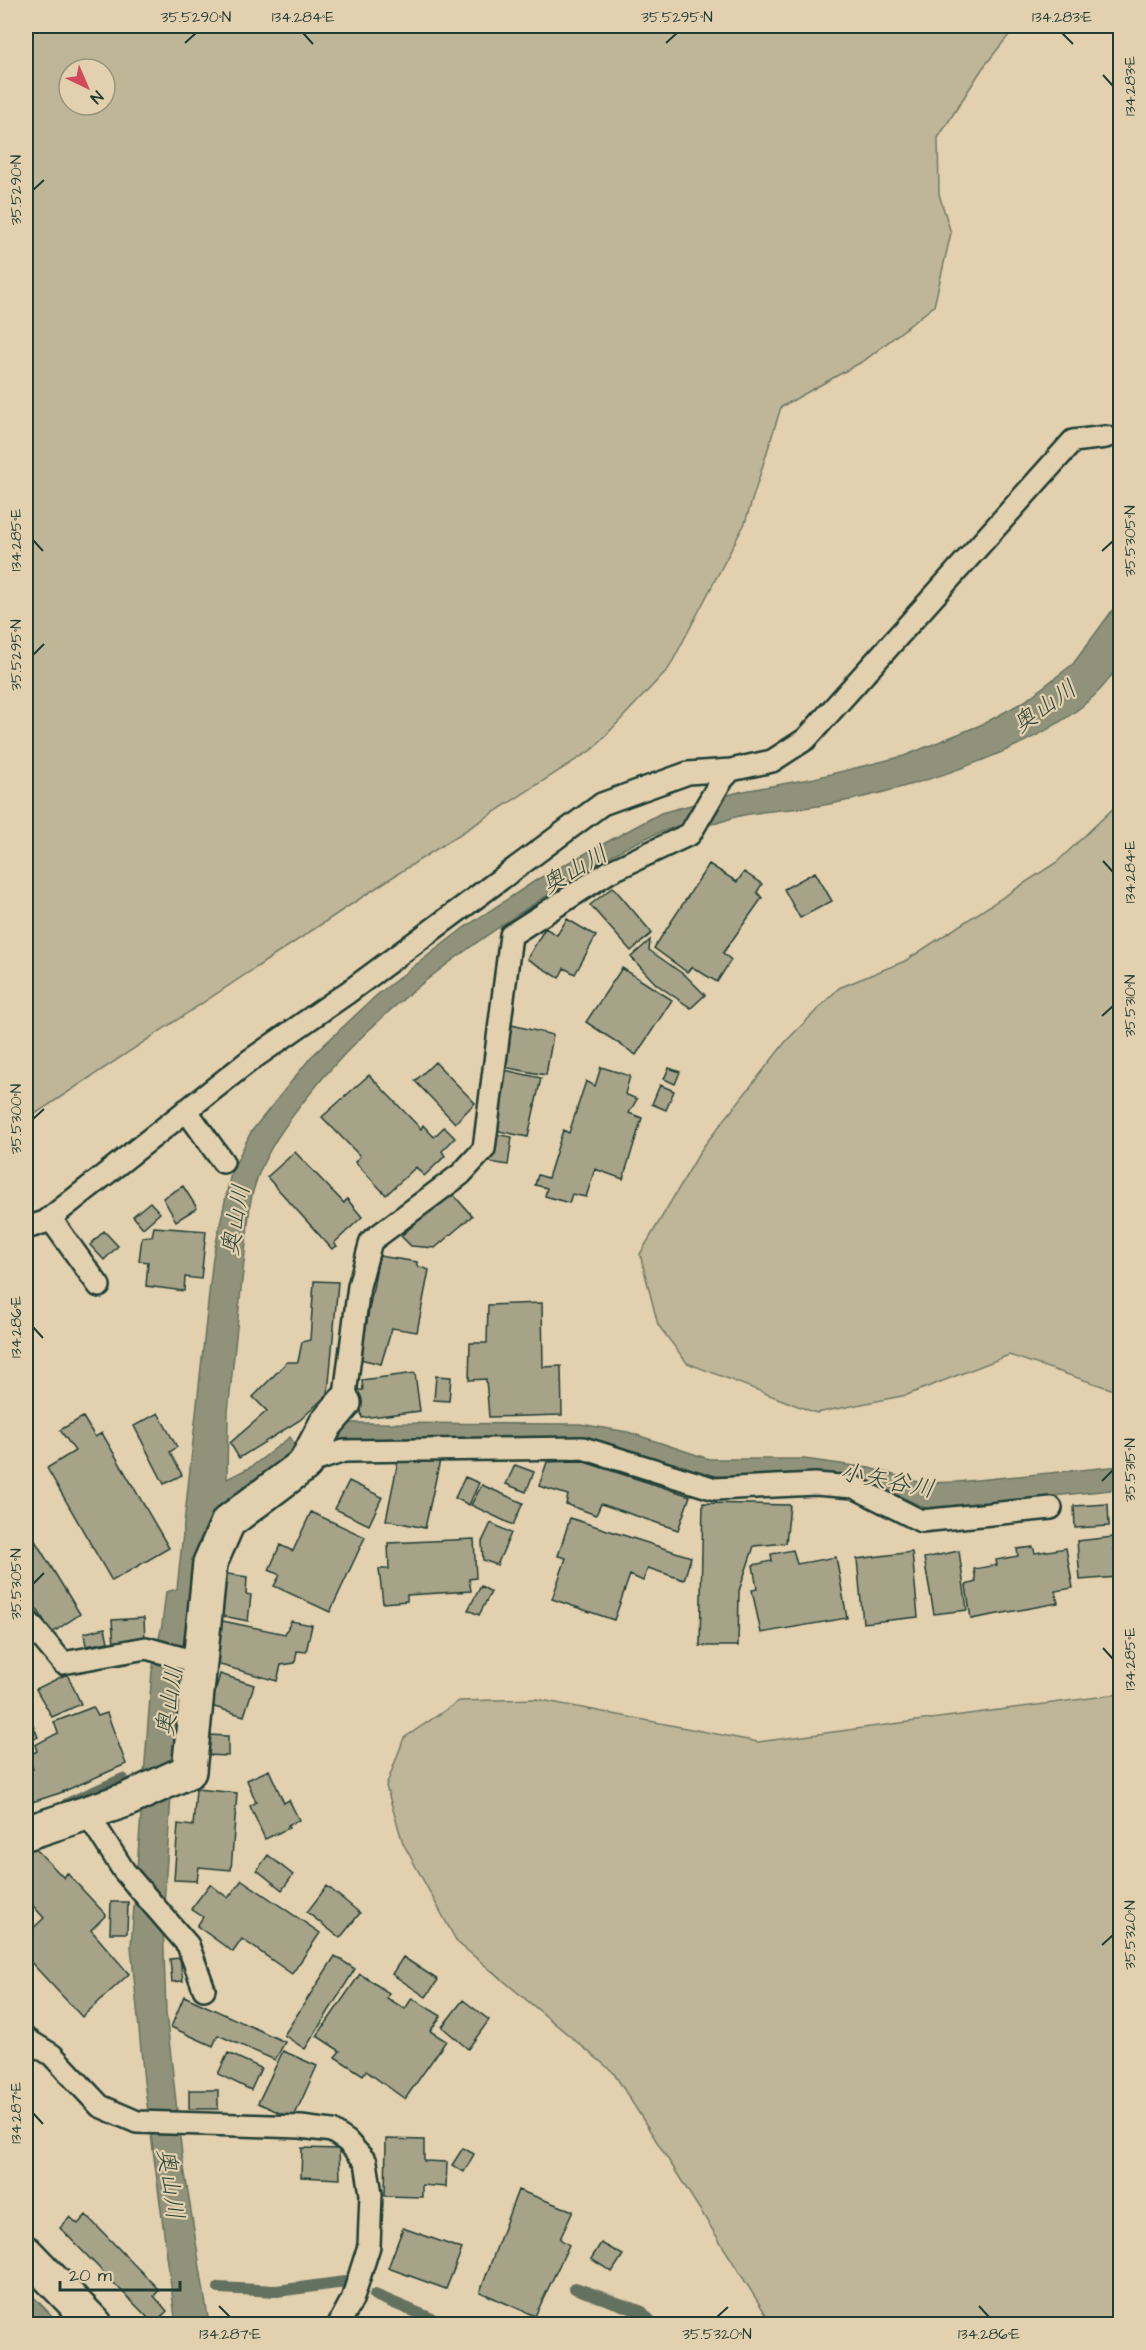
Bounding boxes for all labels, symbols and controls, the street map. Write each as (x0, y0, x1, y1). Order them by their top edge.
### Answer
text: 35.5290°N (161, 7, 231, 28)
text: 134.284°E (272, 7, 334, 28)
text: 35.5295°N (641, 7, 713, 28)
text: 134.283°E (1032, 7, 1092, 28)
text: 134.283°E (1120, 56, 1141, 116)
north arrow (57, 57, 117, 117)
text: N (85, 86, 108, 108)
text: 35.5290°N (6, 155, 27, 225)
text: 35.5305°N (1120, 505, 1141, 577)
text: 134.285°E (6, 508, 27, 571)
text: 35.5295°N (6, 619, 27, 691)
water label: 奥山川 (1006, 672, 1084, 742)
water label: 奥山川 (535, 837, 615, 903)
text: 134.284°E (1120, 841, 1141, 903)
text: 35.5310°N (1120, 975, 1141, 1037)
text: 35.5300°N (6, 1084, 27, 1154)
water label: 奥山川 (213, 1182, 259, 1258)
text: 134.286°E (6, 1296, 27, 1358)
text: 35.5315°N (1120, 1438, 1141, 1502)
water label: 小矢谷川 (837, 1455, 937, 1507)
text: 35.5305°N (6, 1548, 27, 1620)
text: 134.285°E (1120, 1627, 1141, 1690)
water label: 奥山川 (148, 1663, 192, 1739)
text: 35.5320°N (1120, 1900, 1141, 1970)
text: 134.287°E (6, 2082, 27, 2144)
water label: 奥山川 (148, 2146, 192, 2222)
scale bar (60, 2254, 180, 2292)
text: 20 m (69, 2263, 112, 2288)
text: 134.287°E (199, 2324, 261, 2345)
text: 35.5320°N (682, 2324, 752, 2345)
text: 134.286°E (958, 2324, 1020, 2345)

